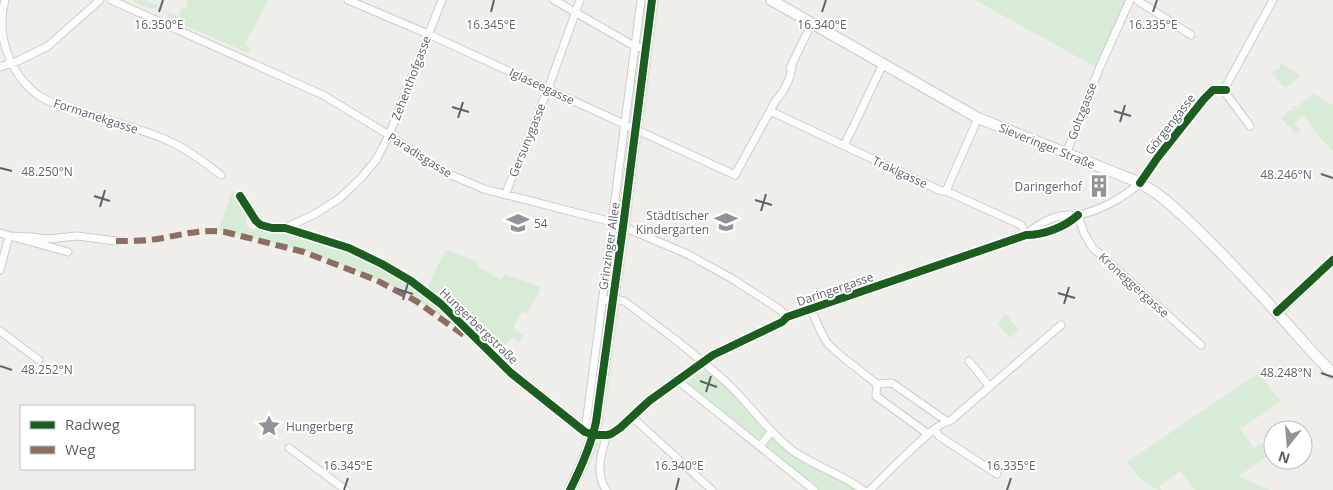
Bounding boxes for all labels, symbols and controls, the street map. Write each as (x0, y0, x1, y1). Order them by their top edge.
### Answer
text: 16.350°E (134, 16, 184, 33)
text: 16.345°E (466, 16, 516, 33)
text: 16.340°E (797, 16, 847, 33)
text: 16.335°E (1128, 16, 1178, 33)
street label: Zehenthofgasse (387, 33, 435, 123)
street label: Iglaseegasse (507, 63, 578, 109)
street label: Goltzgasse (1063, 80, 1101, 142)
street label: Görgengasse (1141, 90, 1199, 158)
street label: Formanekgasse (52, 94, 141, 138)
street label: Gersunygasse (504, 100, 550, 179)
street label: Sieveringer Straße (996, 119, 1098, 173)
street label: Paradisgasse (385, 128, 456, 182)
street label: Traklgasse (870, 152, 931, 192)
text: 48.250°N (21, 163, 73, 180)
text: 48.246°N (1260, 166, 1312, 183)
building icon: Daringerhof (1086, 173, 1112, 199)
place label: Daringerhof (1015, 178, 1083, 195)
street label: Grinzinger Allee (594, 201, 624, 291)
place label: Städtischer Kindergarten (636, 207, 709, 238)
school or university icon: Städtischer Kindergarten (713, 209, 739, 235)
school or university icon: 54 (505, 210, 531, 236)
place label: 54 (534, 215, 548, 232)
street label: Kroneggergasse (1095, 249, 1173, 321)
street label: Daringergasse (794, 268, 876, 310)
street label: Hungerbergstraße (436, 284, 522, 368)
text: 48.252°N (21, 361, 73, 378)
text: 48.248°N (1260, 364, 1312, 381)
legend (20, 405, 195, 470)
place icon: Hungerberg (256, 413, 282, 439)
text: Radweg (65, 414, 120, 434)
place label: Hungerberg (286, 418, 354, 435)
north arrow (1263, 420, 1313, 470)
text: Weg (65, 439, 95, 459)
text: N (1276, 447, 1292, 469)
text: 16.345°E (323, 457, 373, 474)
text: 16.340°E (654, 457, 704, 474)
text: 16.335°E (986, 457, 1036, 474)

